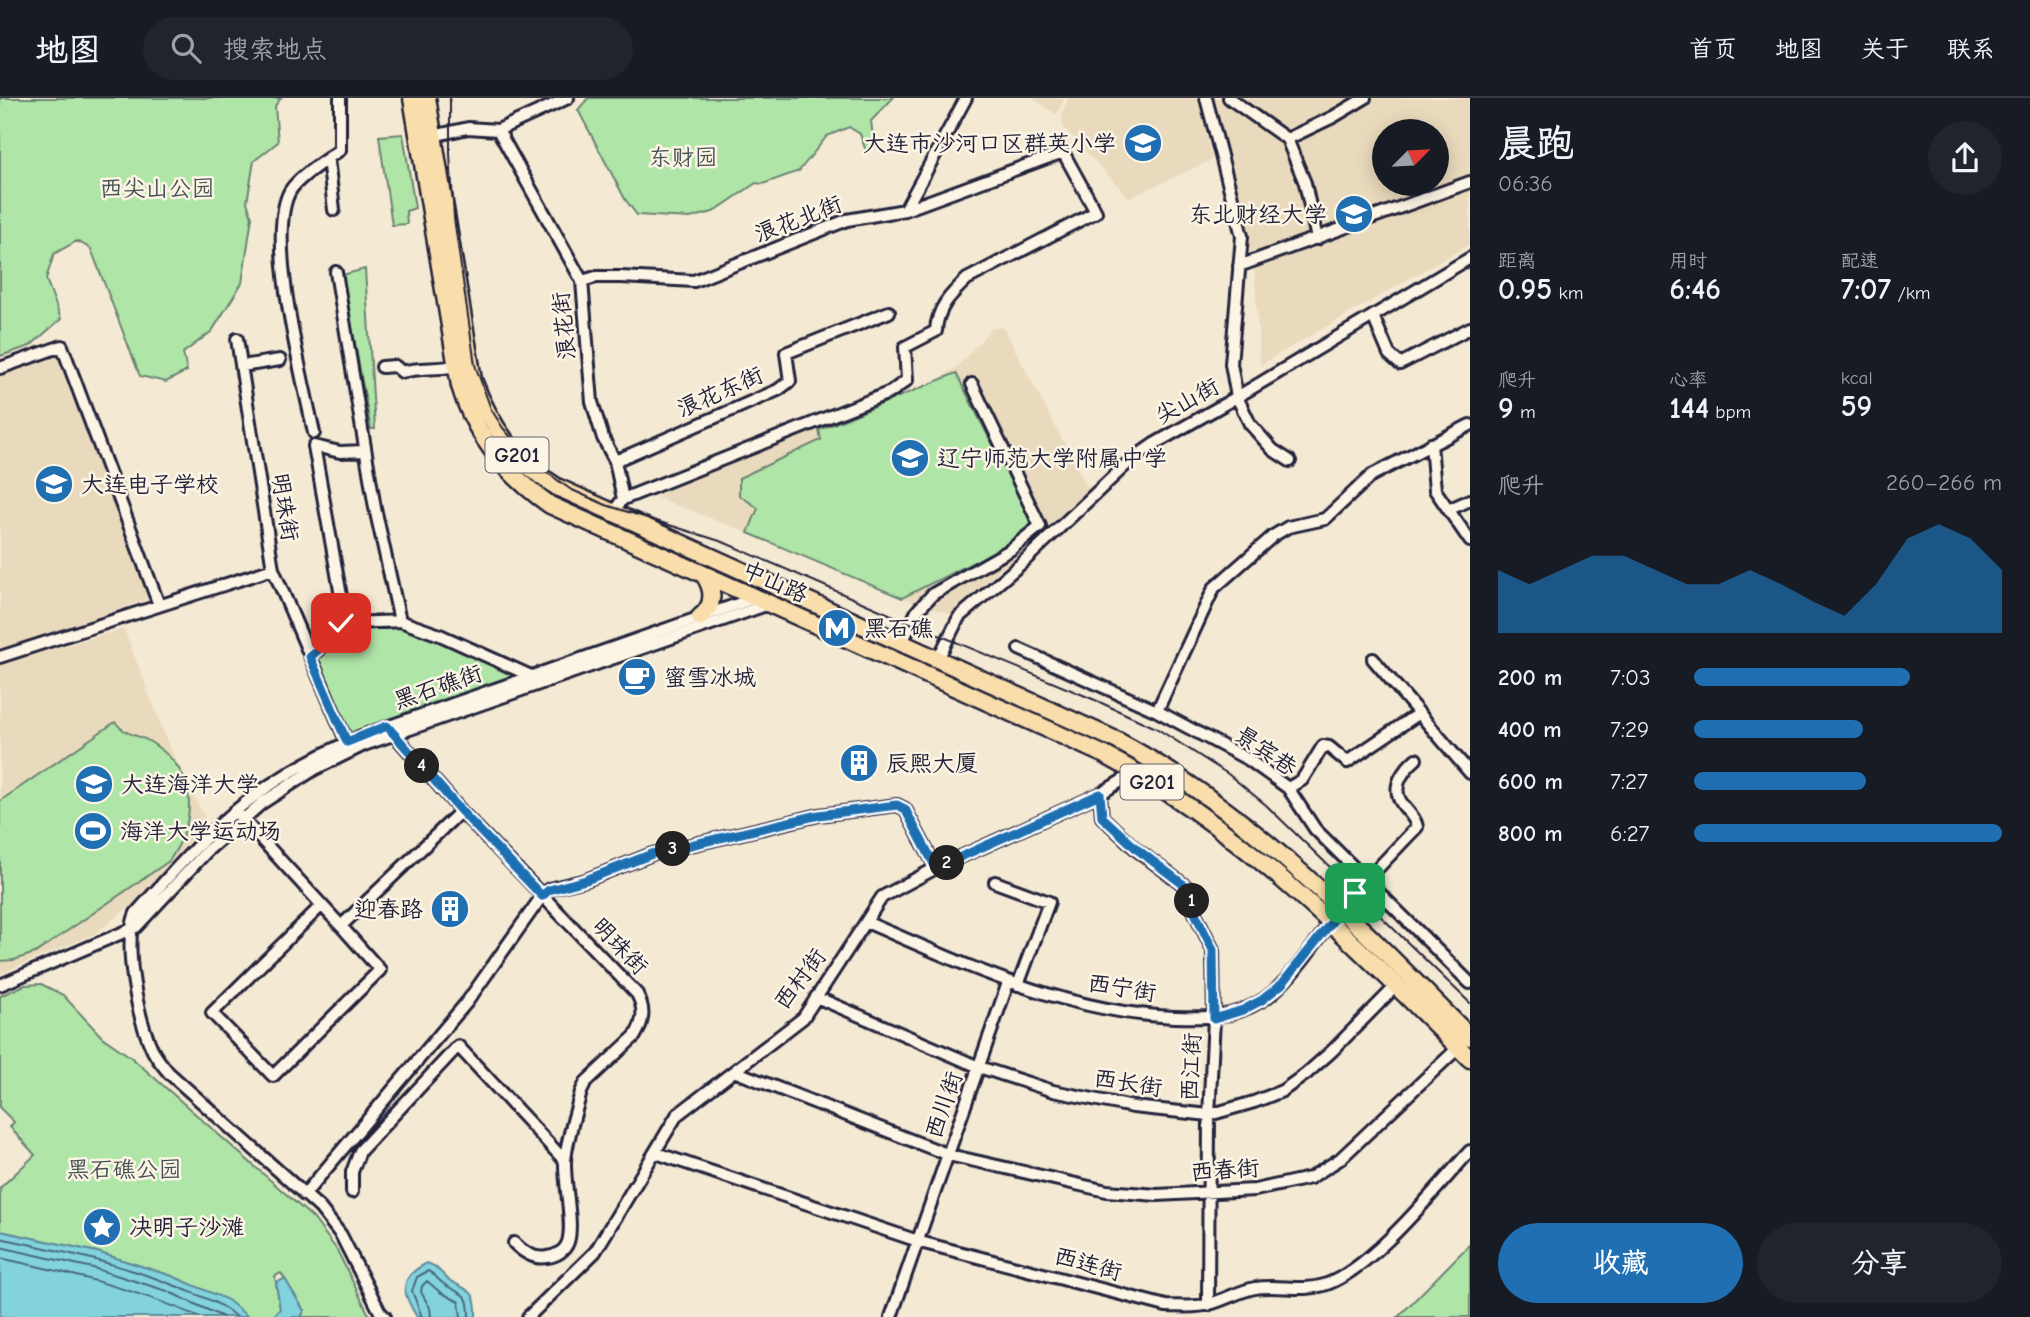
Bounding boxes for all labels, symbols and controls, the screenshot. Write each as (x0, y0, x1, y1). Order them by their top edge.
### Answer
search box (143, 17, 633, 80)
icon: search (167, 29, 205, 67)
text: 地图 (35, 31, 101, 69)
text: 搜索地点 (223, 35, 327, 65)
text: 首页 (1689, 35, 1737, 63)
text: 地图 (1775, 35, 1823, 63)
text: 关于 (1861, 35, 1909, 63)
text: 联系 (1947, 35, 1995, 63)
north arrow (1372, 119, 1449, 196)
map controls (1372, 119, 1449, 196)
button: share (1928, 121, 2002, 195)
school or university icon: 大连市沙河口区群英小学 (1122, 122, 1164, 164)
text: 晨跑 (1498, 122, 1574, 166)
place label: 大连市沙河口区群英小学 (863, 130, 1116, 157)
park label: 东财园 (649, 144, 718, 171)
text: 06:36 (1498, 170, 1553, 197)
park label: 西尖山公园 (100, 175, 215, 202)
street label: 浪花北街 (750, 190, 846, 248)
school or university icon: 东北财经大学 (1333, 193, 1375, 235)
place label: 东北财经大学 (1189, 201, 1327, 228)
text: 距离 (1498, 250, 1536, 272)
text: 用时 (1669, 250, 1707, 272)
text: 配速 (1841, 250, 1879, 272)
text: 0.95 (1498, 272, 1552, 307)
text: 6:46 (1669, 272, 1721, 307)
text: 7:07 (1841, 272, 1891, 307)
text: km (1552, 282, 1583, 304)
text: /km (1891, 282, 1931, 304)
street label: 浪花街 (547, 290, 581, 362)
street label: 浪花东街 (672, 361, 768, 423)
text: kcal (1841, 367, 1873, 389)
text: 爬升 (1498, 369, 1536, 391)
text: 心率 (1669, 369, 1707, 391)
street label: 尖山街 (1150, 372, 1224, 430)
text: 59 (1841, 389, 1872, 424)
text: 9 (1498, 391, 1514, 426)
text: 144 (1669, 391, 1709, 426)
text: m (1514, 401, 1536, 423)
text: bpm (1709, 401, 1751, 423)
school or university icon: 辽宁师范大学附属中学 (889, 437, 931, 479)
road number: G201 (486, 438, 548, 472)
place label: 辽宁师范大学附属中学 (937, 445, 1167, 472)
school or university icon: 大连电子学校 (33, 463, 75, 505)
text: 260–266 m (1886, 469, 2002, 496)
place label: 大连电子学校 (81, 471, 219, 498)
street label: 明珠街 (266, 471, 304, 543)
text: 爬升 (1498, 472, 1544, 499)
street label: 中山路 (738, 556, 812, 608)
pin (311, 593, 371, 653)
icon: check (322, 604, 360, 642)
metro station icon: 黑石礁 (816, 607, 858, 649)
place label: 黑石礁 (864, 615, 933, 642)
cafe icon: 蜜雪冰城 (616, 656, 658, 698)
street label: 黑石礁街 (390, 659, 486, 715)
place label: 蜜雪冰城 (664, 664, 756, 691)
text: 200 m (1498, 664, 1562, 691)
text: 7:03 (1610, 664, 1651, 691)
text: 400 m (1498, 716, 1562, 743)
text: 7:29 (1610, 716, 1649, 743)
street label: 景宾巷 (1230, 721, 1303, 782)
building icon: 辰熙大厦 (838, 742, 880, 784)
pin: 4 (404, 748, 440, 784)
place label: 辰熙大厦 (886, 750, 978, 777)
text: 4 (417, 754, 426, 776)
school or university icon: 大连海洋大学 (73, 763, 115, 805)
road number: G201 (1120, 764, 1184, 800)
text: 600 m (1498, 768, 1563, 795)
text: 7:27 (1610, 768, 1648, 795)
place label: 大连海洋大学 (121, 771, 259, 798)
sports icon: 海洋大学运动场 (72, 810, 114, 852)
place label: 海洋大学运动场 (120, 818, 281, 845)
text: 800 m (1498, 820, 1563, 847)
text: 6:27 (1610, 820, 1650, 847)
pin: 3 (656, 832, 690, 866)
text: 3 (668, 837, 677, 859)
pin: 2 (930, 846, 964, 880)
text: 2 (942, 851, 951, 873)
pin (1325, 863, 1385, 923)
icon: arrive (1336, 874, 1374, 912)
pin: 1 (1174, 884, 1210, 918)
building icon: 迎春路 (429, 888, 471, 930)
text: 1 (1188, 889, 1195, 911)
place label: 迎春路 (354, 896, 423, 923)
street label: 明珠街 (586, 912, 654, 980)
street label: 西村街 (768, 943, 832, 1015)
street label: 西宁街 (1086, 969, 1158, 1007)
street label: 西江街 (1176, 1032, 1206, 1102)
street label: 西长街 (1092, 1064, 1164, 1102)
street label: 西川街 (920, 1068, 968, 1142)
street label: 西春街 (1190, 1154, 1260, 1186)
park label: 黑石礁公园 (67, 1156, 182, 1183)
place icon: 决明子沙滩 (81, 1206, 123, 1248)
place label: 决明子沙滩 (129, 1214, 244, 1241)
button: 收藏 (1498, 1223, 1743, 1303)
button: 分享 (1757, 1223, 2002, 1303)
street label: 西连街 (1051, 1242, 1125, 1286)

